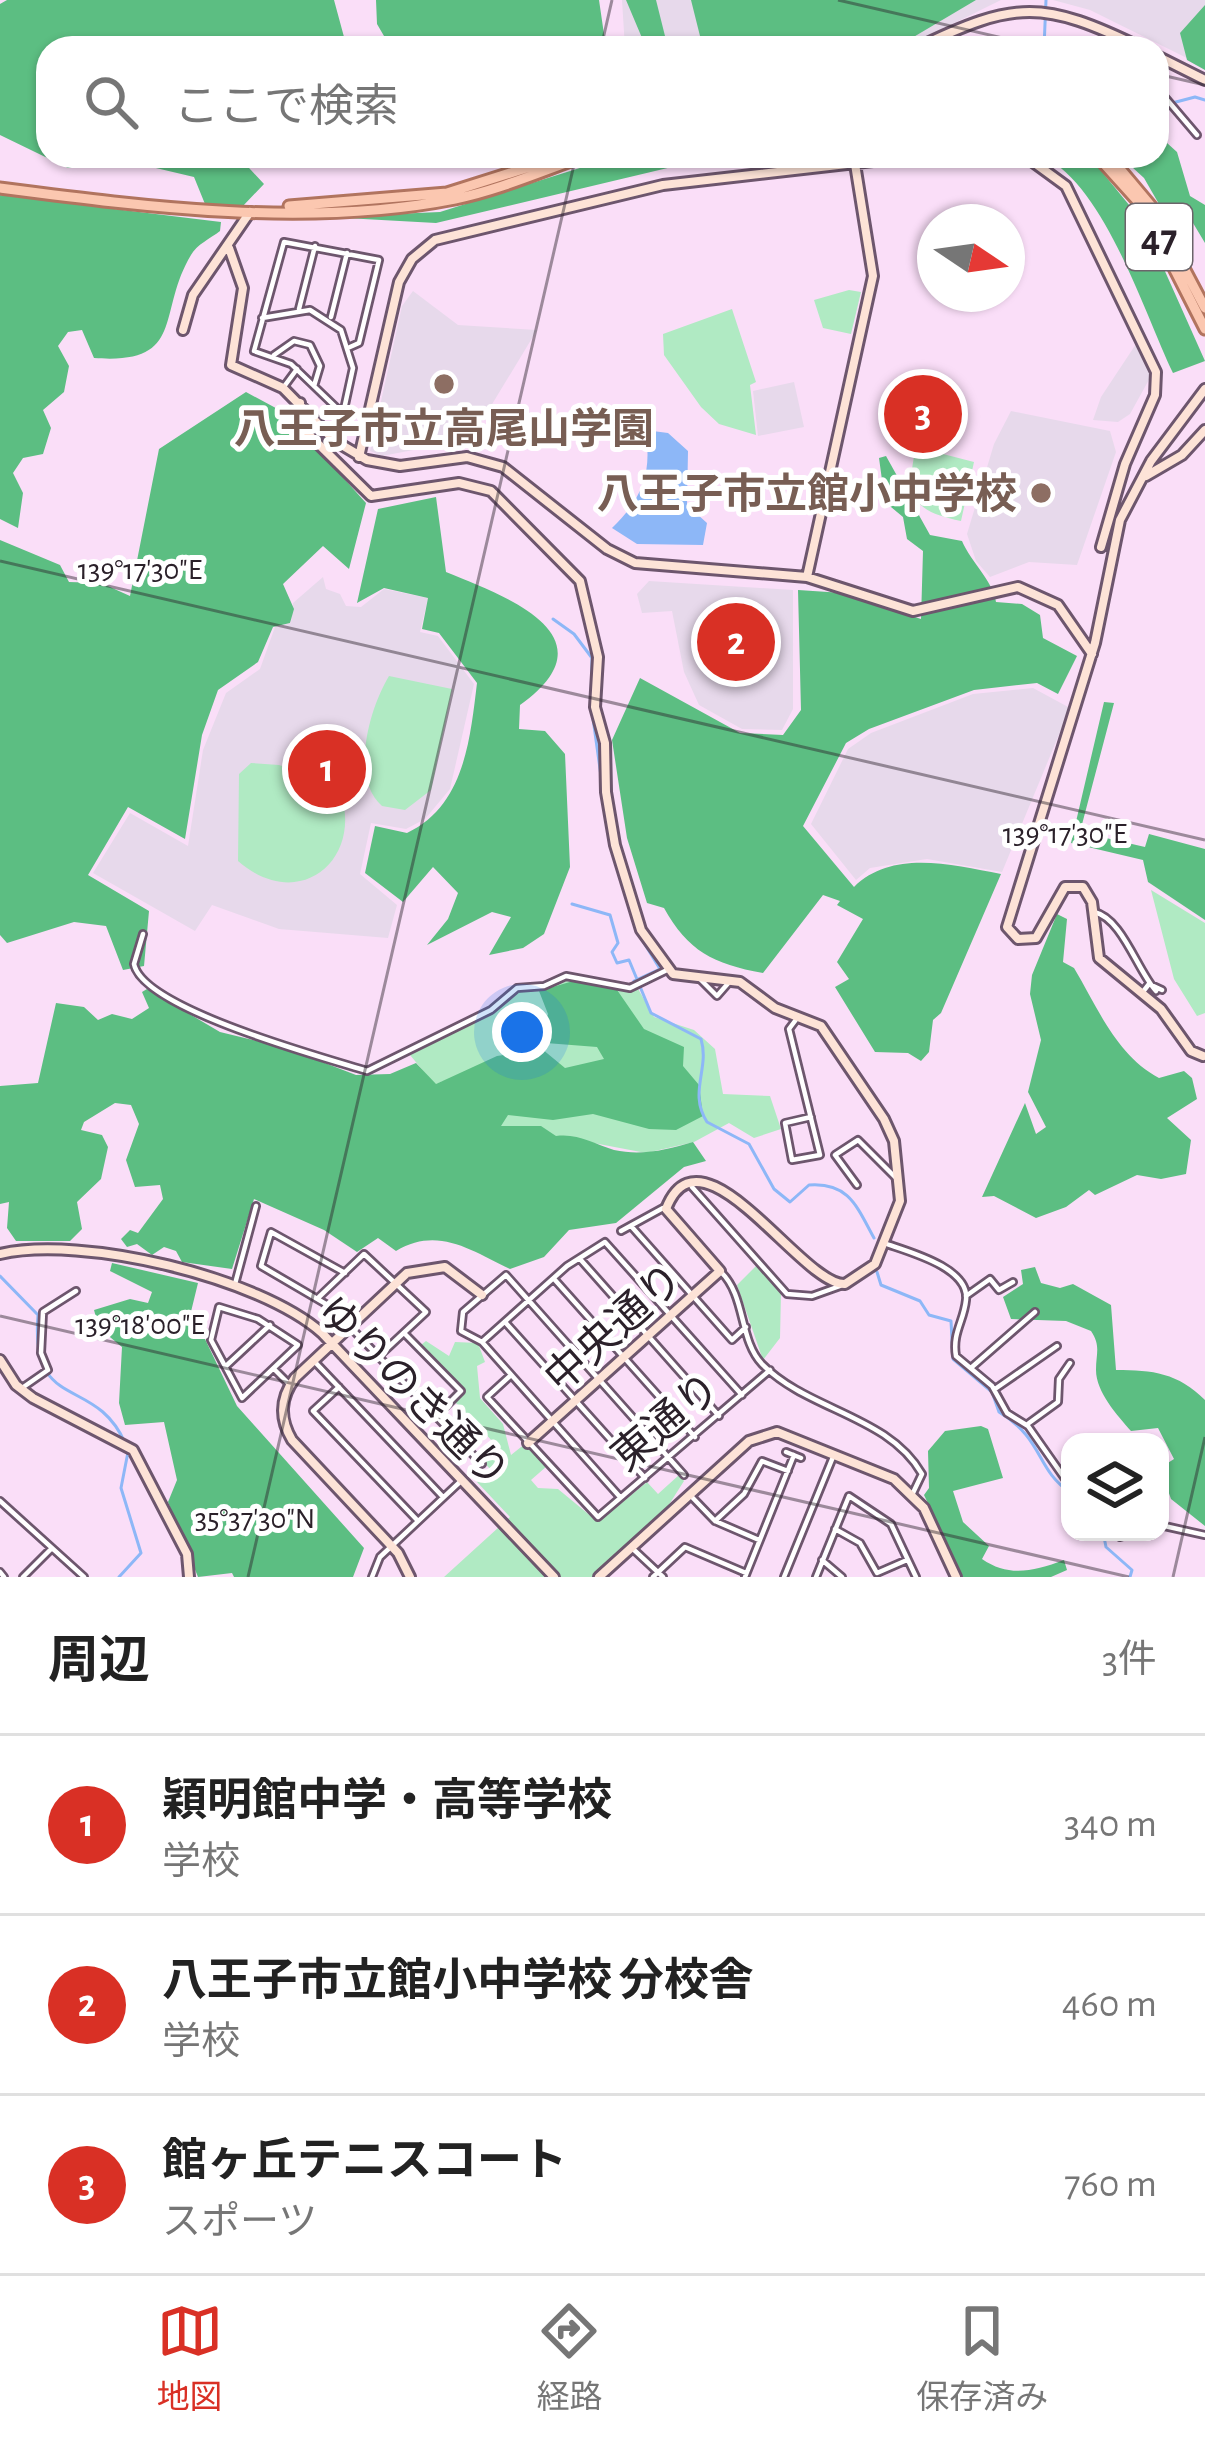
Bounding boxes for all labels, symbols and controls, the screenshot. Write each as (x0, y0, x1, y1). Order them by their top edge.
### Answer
search box (36, 36, 1169, 168)
icon: search (78, 69, 144, 135)
text: ここで検索 (174, 85, 399, 130)
north arrow (917, 204, 1025, 312)
road number: 47 (1126, 204, 1192, 270)
pin: 3 (884, 369, 962, 459)
marker: 八王子市立高尾山学園 (431, 371, 457, 397)
place label: 八王子市立高尾山学園 (234, 407, 654, 451)
place label: 八王子市立館小中学校 (597, 472, 1017, 516)
marker: 八王子市立館小中学校 (1028, 480, 1054, 506)
text: 139°17'30"E (78, 555, 202, 585)
pin: 2 (697, 597, 775, 687)
pin: 1 (288, 724, 366, 814)
text: 139°17'30"E (1003, 819, 1127, 849)
your location (492, 1002, 552, 1062)
street label: 中央通り (537, 1255, 691, 1400)
street label: ゆりのき通り (309, 1288, 517, 1496)
text: 139°18'00"E (75, 1310, 205, 1340)
street label: 東通り (603, 1364, 728, 1479)
map controls (1061, 1433, 1169, 1541)
button: layers (1061, 1433, 1169, 1541)
text: 35°37'30"N (195, 1504, 315, 1534)
text: 周辺 (48, 1636, 150, 1687)
text: 3件 (1102, 1641, 1157, 1680)
text: 穎明館中学・高等学校 (162, 1779, 612, 1824)
text: 1 (80, 1805, 94, 1844)
text: 340 m (1064, 1805, 1157, 1844)
text: 学校 (162, 1843, 240, 1882)
text: 八王子市立館小中学校 分校舎 (162, 1959, 754, 2004)
text: 2 (78, 1985, 96, 2024)
text: 460 m (1062, 1985, 1157, 2024)
text: 学校 (162, 2023, 240, 2062)
text: 館ヶ丘テニスコート (162, 2139, 567, 2184)
text: 3 (79, 2165, 95, 2204)
text: 760 m (1064, 2165, 1157, 2204)
text: スポーツ (162, 2203, 317, 2242)
tab: 地図 (157, 2298, 223, 2419)
tab: 経路 (536, 2298, 602, 2419)
tab: 保存済み (916, 2298, 1048, 2419)

